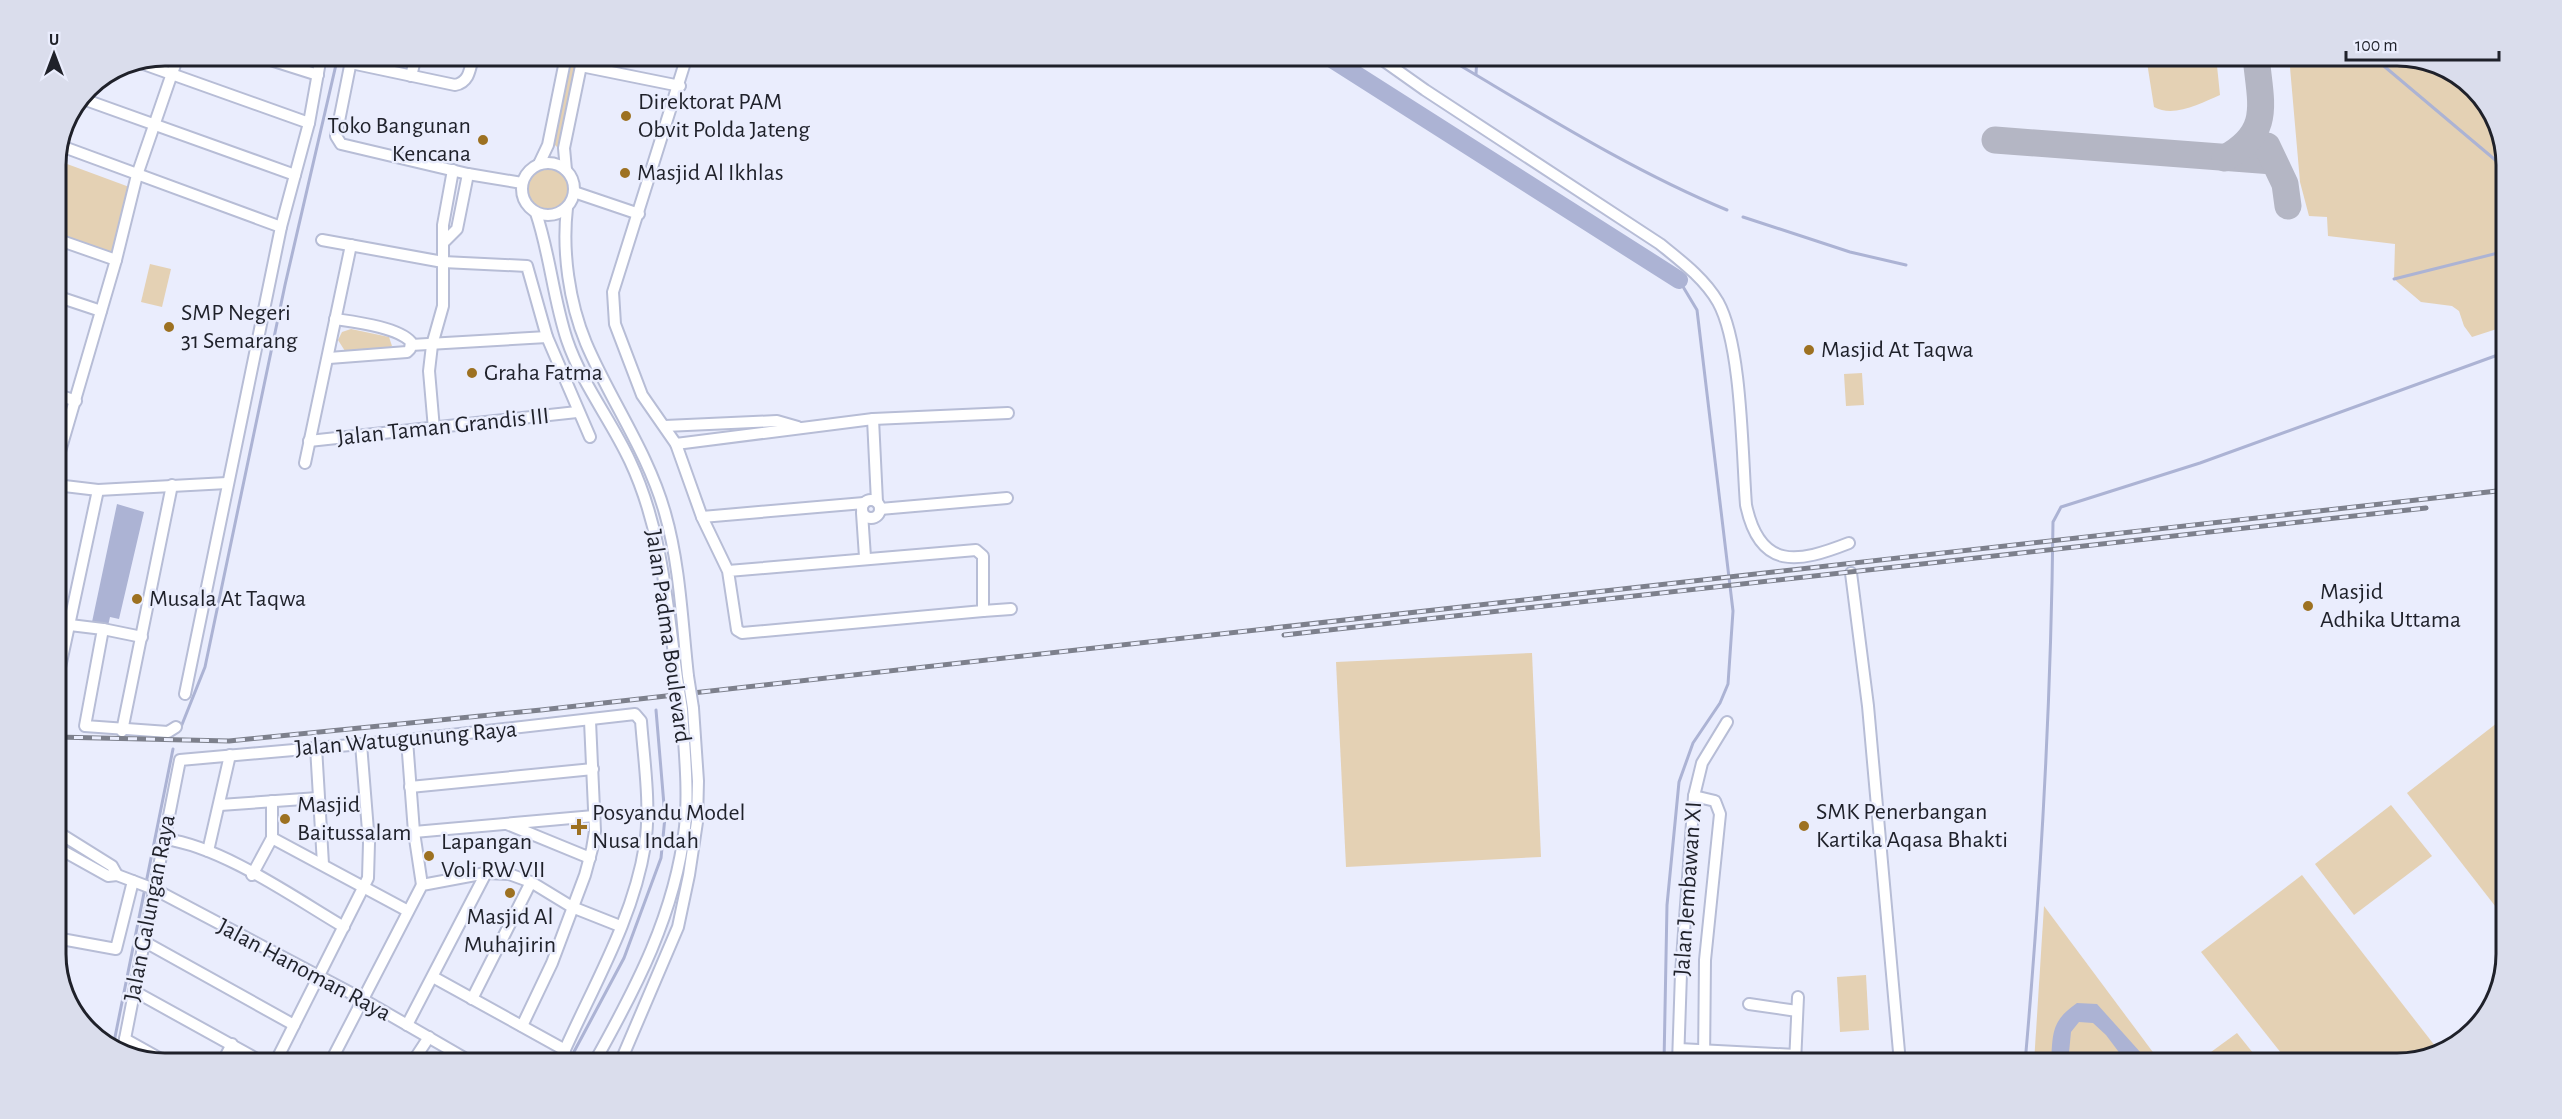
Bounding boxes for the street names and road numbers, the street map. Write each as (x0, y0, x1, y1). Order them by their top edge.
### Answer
street label: Jalan Taman Grandis III (336, 404, 550, 450)
street label: Jalan Padma Boulevard (641, 528, 695, 744)
street label: Jalan Watugunung Raya (294, 717, 518, 761)
street label: Jalan Jembawan XI (1670, 801, 1706, 977)
street label: Jalan Galungan Raya (120, 813, 180, 1003)
street label: Jalan Hanoman Raya (213, 914, 395, 1026)

